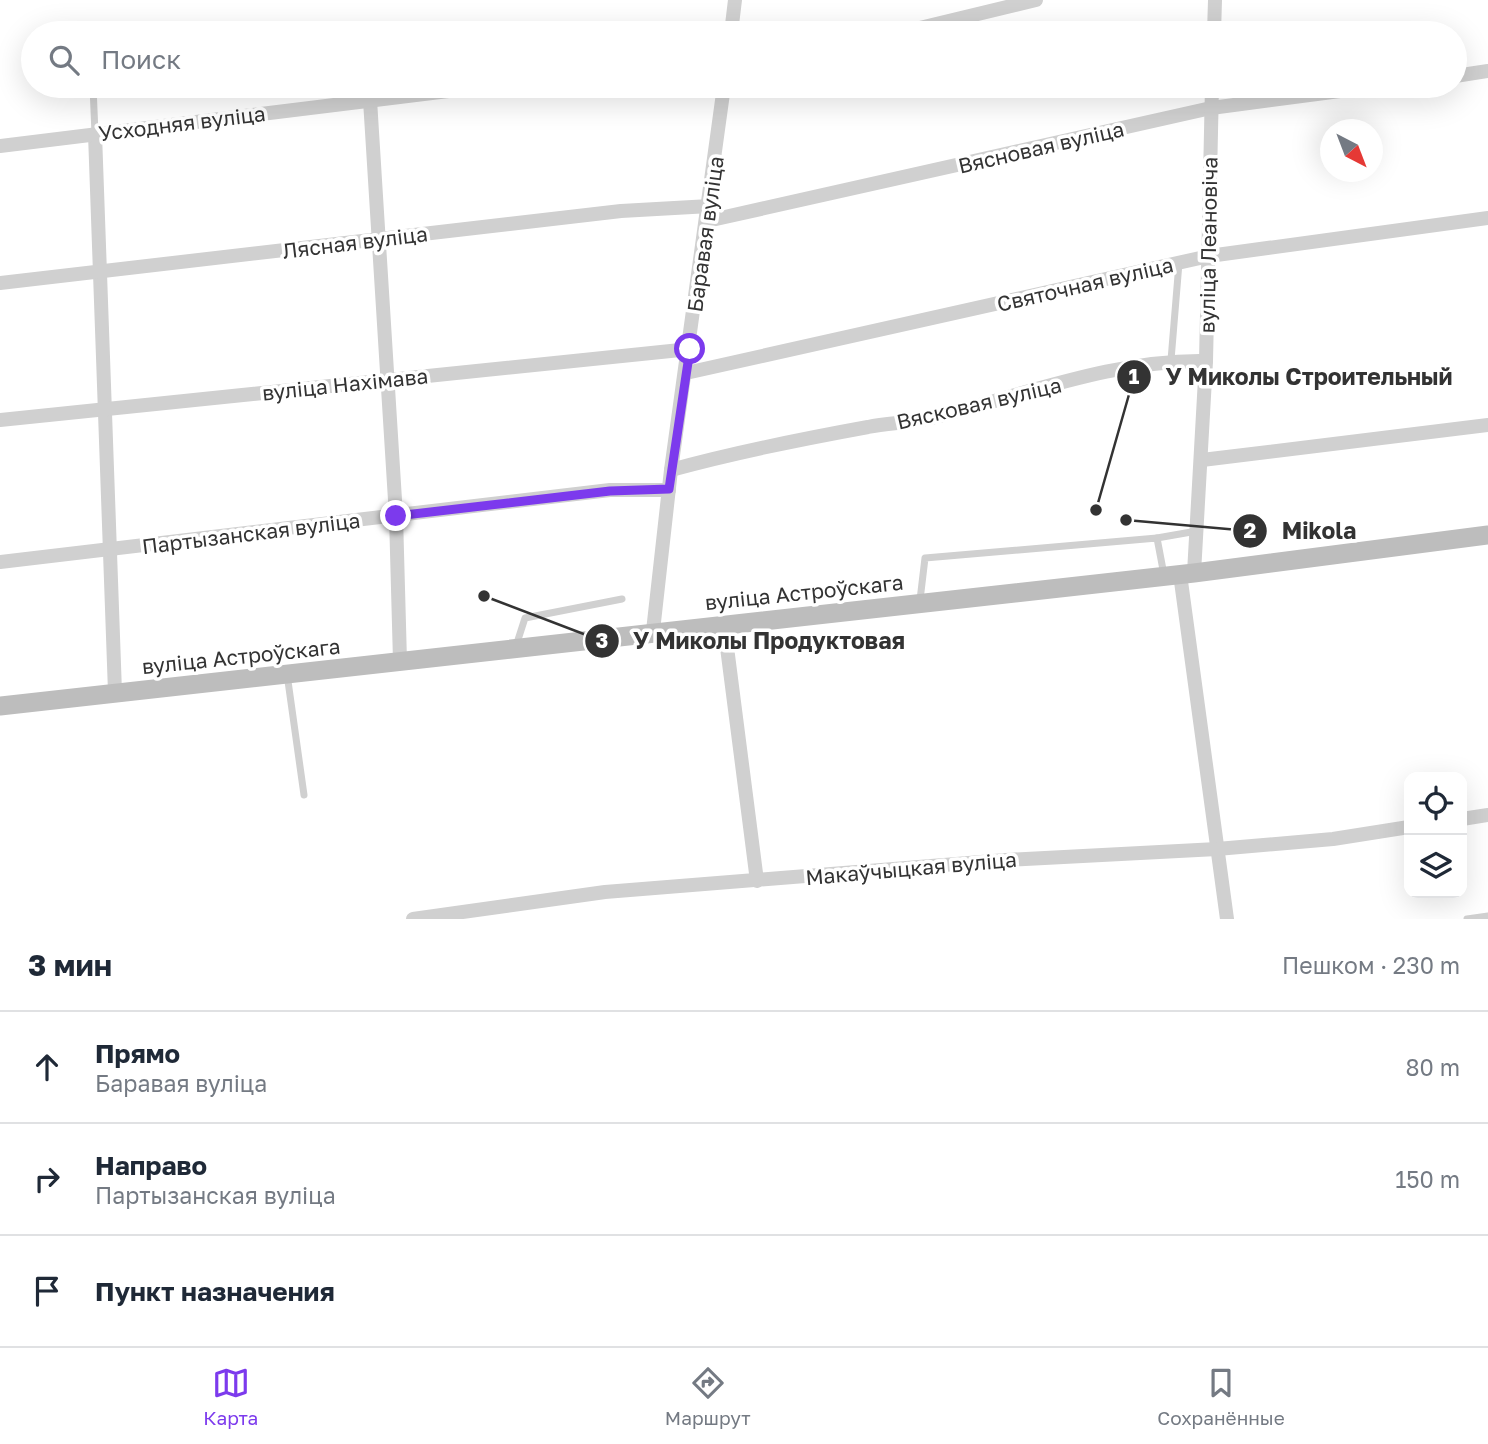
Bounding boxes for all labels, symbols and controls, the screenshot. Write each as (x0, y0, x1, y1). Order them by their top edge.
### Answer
search box (21, 21, 1467, 98)
icon: search (45, 41, 83, 79)
text: Поиск (101, 44, 181, 75)
street label: Усходняя вуліца (97, 100, 267, 146)
street label: Вясновая вуліца (956, 115, 1126, 179)
north arrow (1320, 119, 1383, 182)
street label: Баравая вуліца (681, 154, 729, 314)
street label: вуліца Леановіча (1193, 157, 1223, 333)
street label: Лясная вуліца (281, 220, 429, 264)
street label: Святочная вуліца (994, 251, 1176, 317)
route start (674, 333, 705, 364)
callout: У Миколы Строительный (1116, 355, 1466, 399)
street label: вуліца Нахімава (261, 362, 429, 406)
text: У Миколы Строительный (1165, 362, 1453, 390)
text: 1 (1129, 363, 1140, 389)
street label: Вясковая вуліца (894, 371, 1064, 435)
route end (380, 500, 411, 531)
street label: Партызанская вуліца (140, 507, 362, 559)
callout: Mikola (1233, 509, 1370, 553)
text: Mikola (1282, 516, 1356, 544)
text: 2 (1244, 517, 1257, 543)
street label: вуліца Астроўскага (704, 569, 904, 615)
callout: У Миколы Продуктовая (584, 619, 919, 663)
text: У Миколы Продуктовая (633, 626, 905, 654)
text: 3 (596, 627, 608, 653)
street label: вуліца Астроўскага (141, 633, 341, 679)
map controls (1404, 772, 1467, 898)
button: locate (1404, 772, 1467, 835)
button: layers (1404, 835, 1467, 898)
street label: Макаўчыцкая вуліца (804, 846, 1018, 890)
text: 3 мин (28, 947, 112, 983)
text: Пешком · 230 m (1282, 951, 1460, 979)
text: Прямо (95, 1038, 180, 1069)
icon: ahead (28, 1048, 66, 1086)
text: 80 m (1406, 1053, 1460, 1081)
text: Баравая вуліца (95, 1069, 267, 1097)
text: Направо (95, 1150, 207, 1181)
icon: right (28, 1160, 66, 1198)
text: 150 m (1395, 1165, 1460, 1193)
text: Партызанская вуліца (95, 1181, 336, 1209)
icon: arrive (28, 1272, 66, 1310)
text: Пункт назначения (95, 1276, 335, 1307)
tab: Карта (203, 1364, 258, 1429)
tab: Маршрут (665, 1364, 751, 1429)
tab: Сохранённые (1157, 1364, 1285, 1429)

